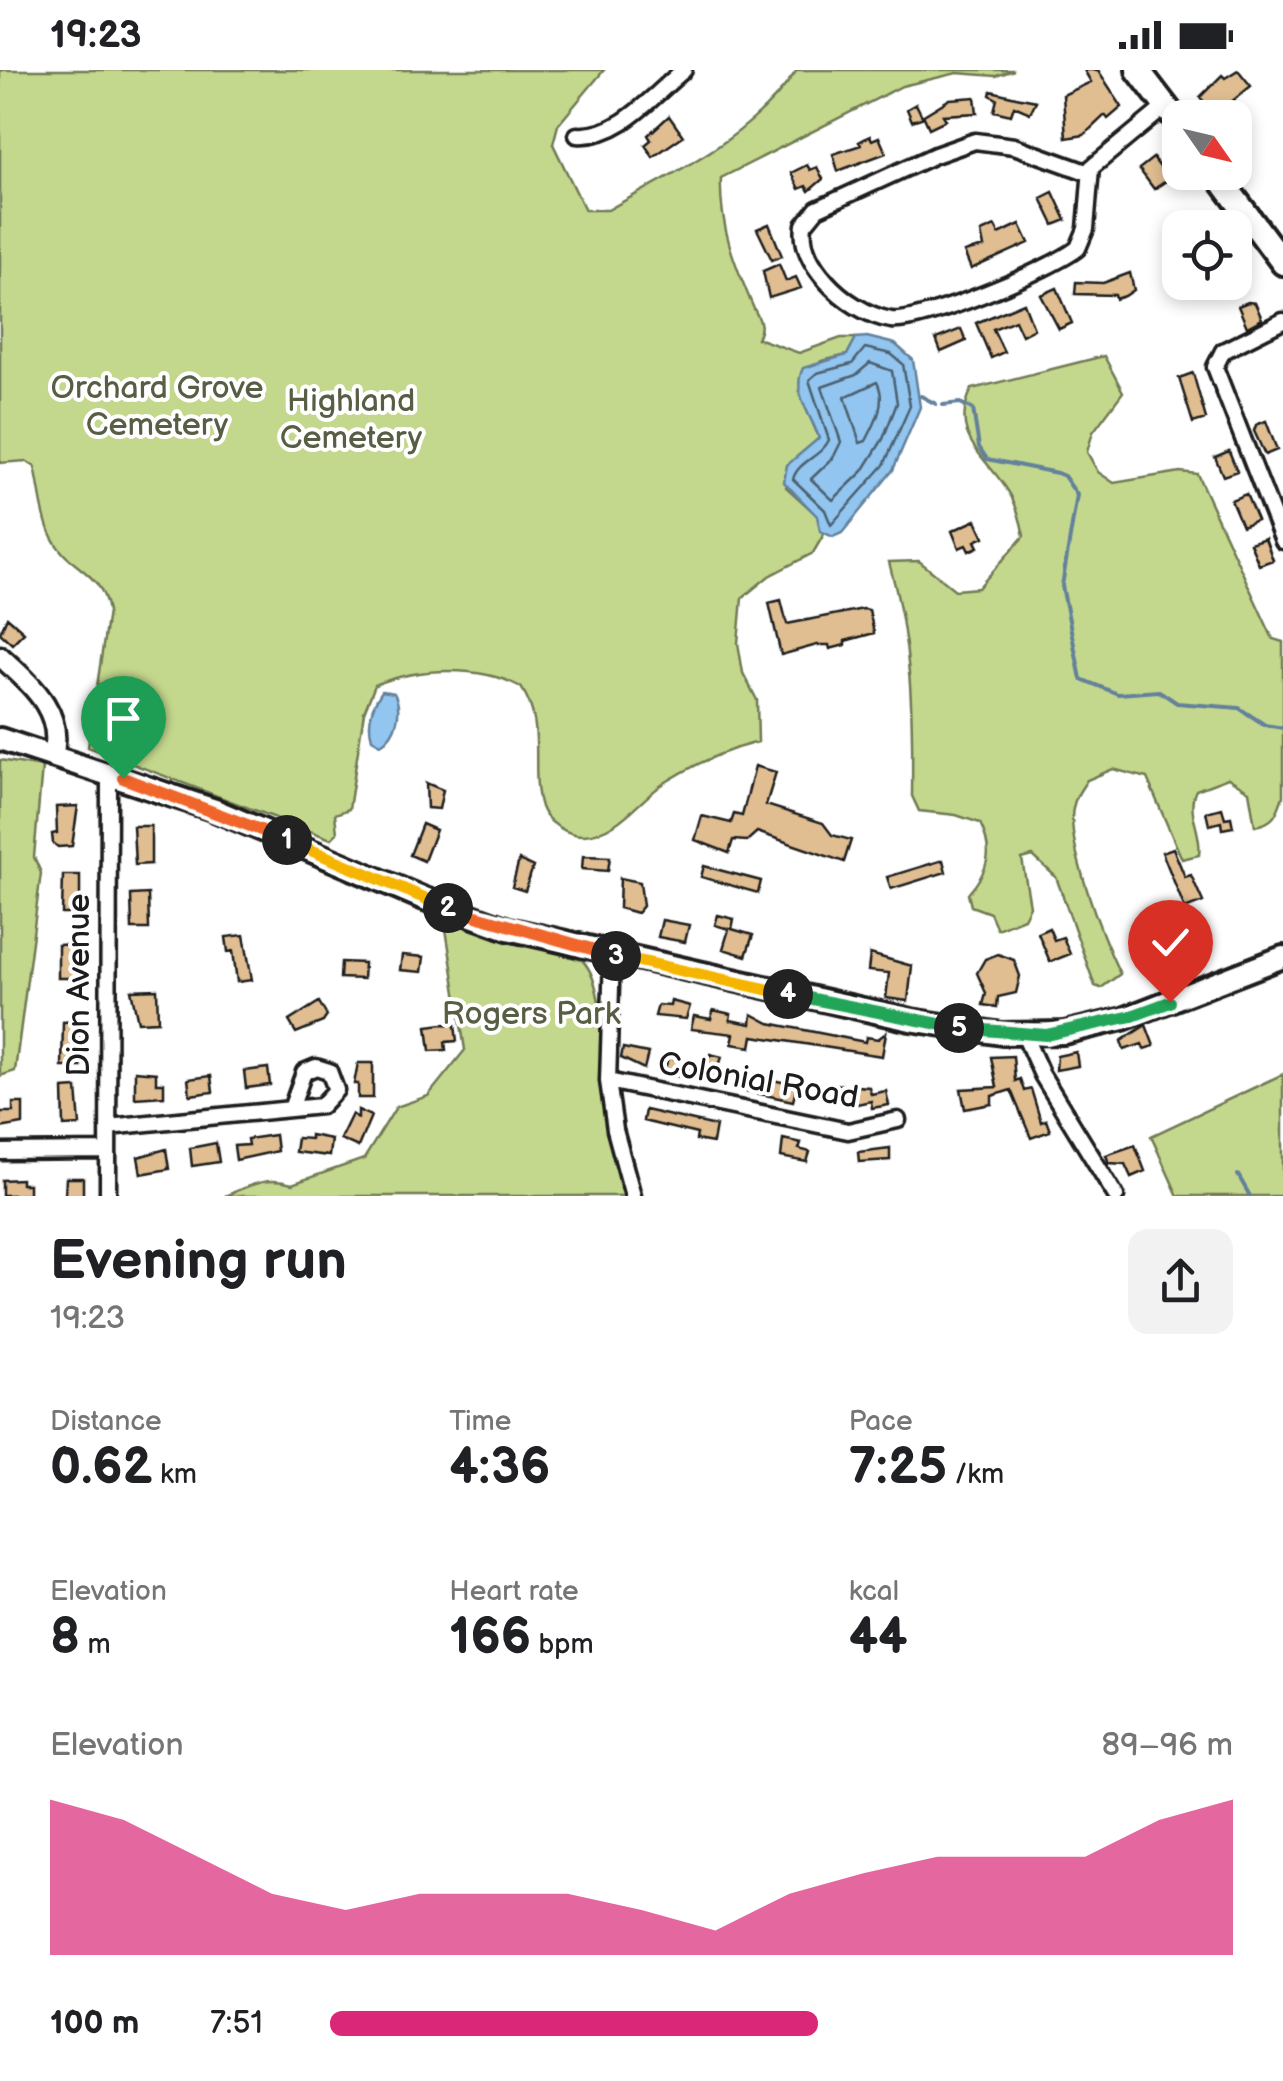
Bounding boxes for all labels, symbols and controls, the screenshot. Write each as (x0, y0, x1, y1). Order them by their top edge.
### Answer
text: 19:23 (50, 13, 141, 58)
north arrow (1162, 100, 1252, 190)
map controls (1162, 100, 1252, 300)
button: locate (1162, 210, 1252, 300)
park label: Orchard Grove Cemetery (51, 369, 263, 445)
park label: Highland Cemetery (280, 382, 423, 458)
pin (81, 676, 166, 779)
icon: arrive (96, 691, 151, 746)
pin: 1 (262, 815, 312, 865)
text: 1 (281, 823, 293, 856)
pin: 2 (423, 883, 473, 933)
text: 2 (440, 891, 456, 924)
street label: Dion Avenue (60, 893, 99, 1077)
pin (1128, 900, 1213, 1003)
icon: check (1143, 915, 1198, 970)
pin: 3 (591, 931, 641, 981)
text: 3 (608, 939, 624, 972)
pin: 4 (763, 969, 813, 1019)
text: 4 (780, 977, 796, 1010)
park label: Rogers Park (442, 995, 621, 1034)
pin: 5 (934, 1003, 984, 1053)
text: 5 (951, 1011, 967, 1044)
street label: Colonial Road (655, 1044, 861, 1118)
text: Evening run (50, 1228, 347, 1295)
button: share (1128, 1229, 1233, 1334)
text: 19:23 (50, 1299, 125, 1338)
text: Distance (50, 1405, 162, 1438)
text: Time (449, 1405, 511, 1438)
text: Pace (849, 1405, 913, 1438)
text: 0.62 (50, 1438, 152, 1498)
text: 4:36 (449, 1438, 550, 1498)
text: 7:25 (849, 1438, 947, 1498)
text: km (152, 1458, 197, 1491)
text: /km (947, 1458, 1004, 1491)
text: Elevation (50, 1575, 167, 1608)
text: Heart rate (449, 1575, 579, 1608)
text: kcal (849, 1575, 899, 1608)
text: 8 (50, 1608, 80, 1668)
text: 166 (449, 1608, 531, 1668)
text: 44 (849, 1608, 908, 1668)
text: m (80, 1628, 111, 1661)
text: bpm (531, 1628, 594, 1661)
text: Elevation (50, 1726, 183, 1765)
text: 89–96 m (1102, 1726, 1233, 1765)
text: 100 m (50, 2004, 139, 2043)
text: 7:51 (210, 2004, 263, 2043)

